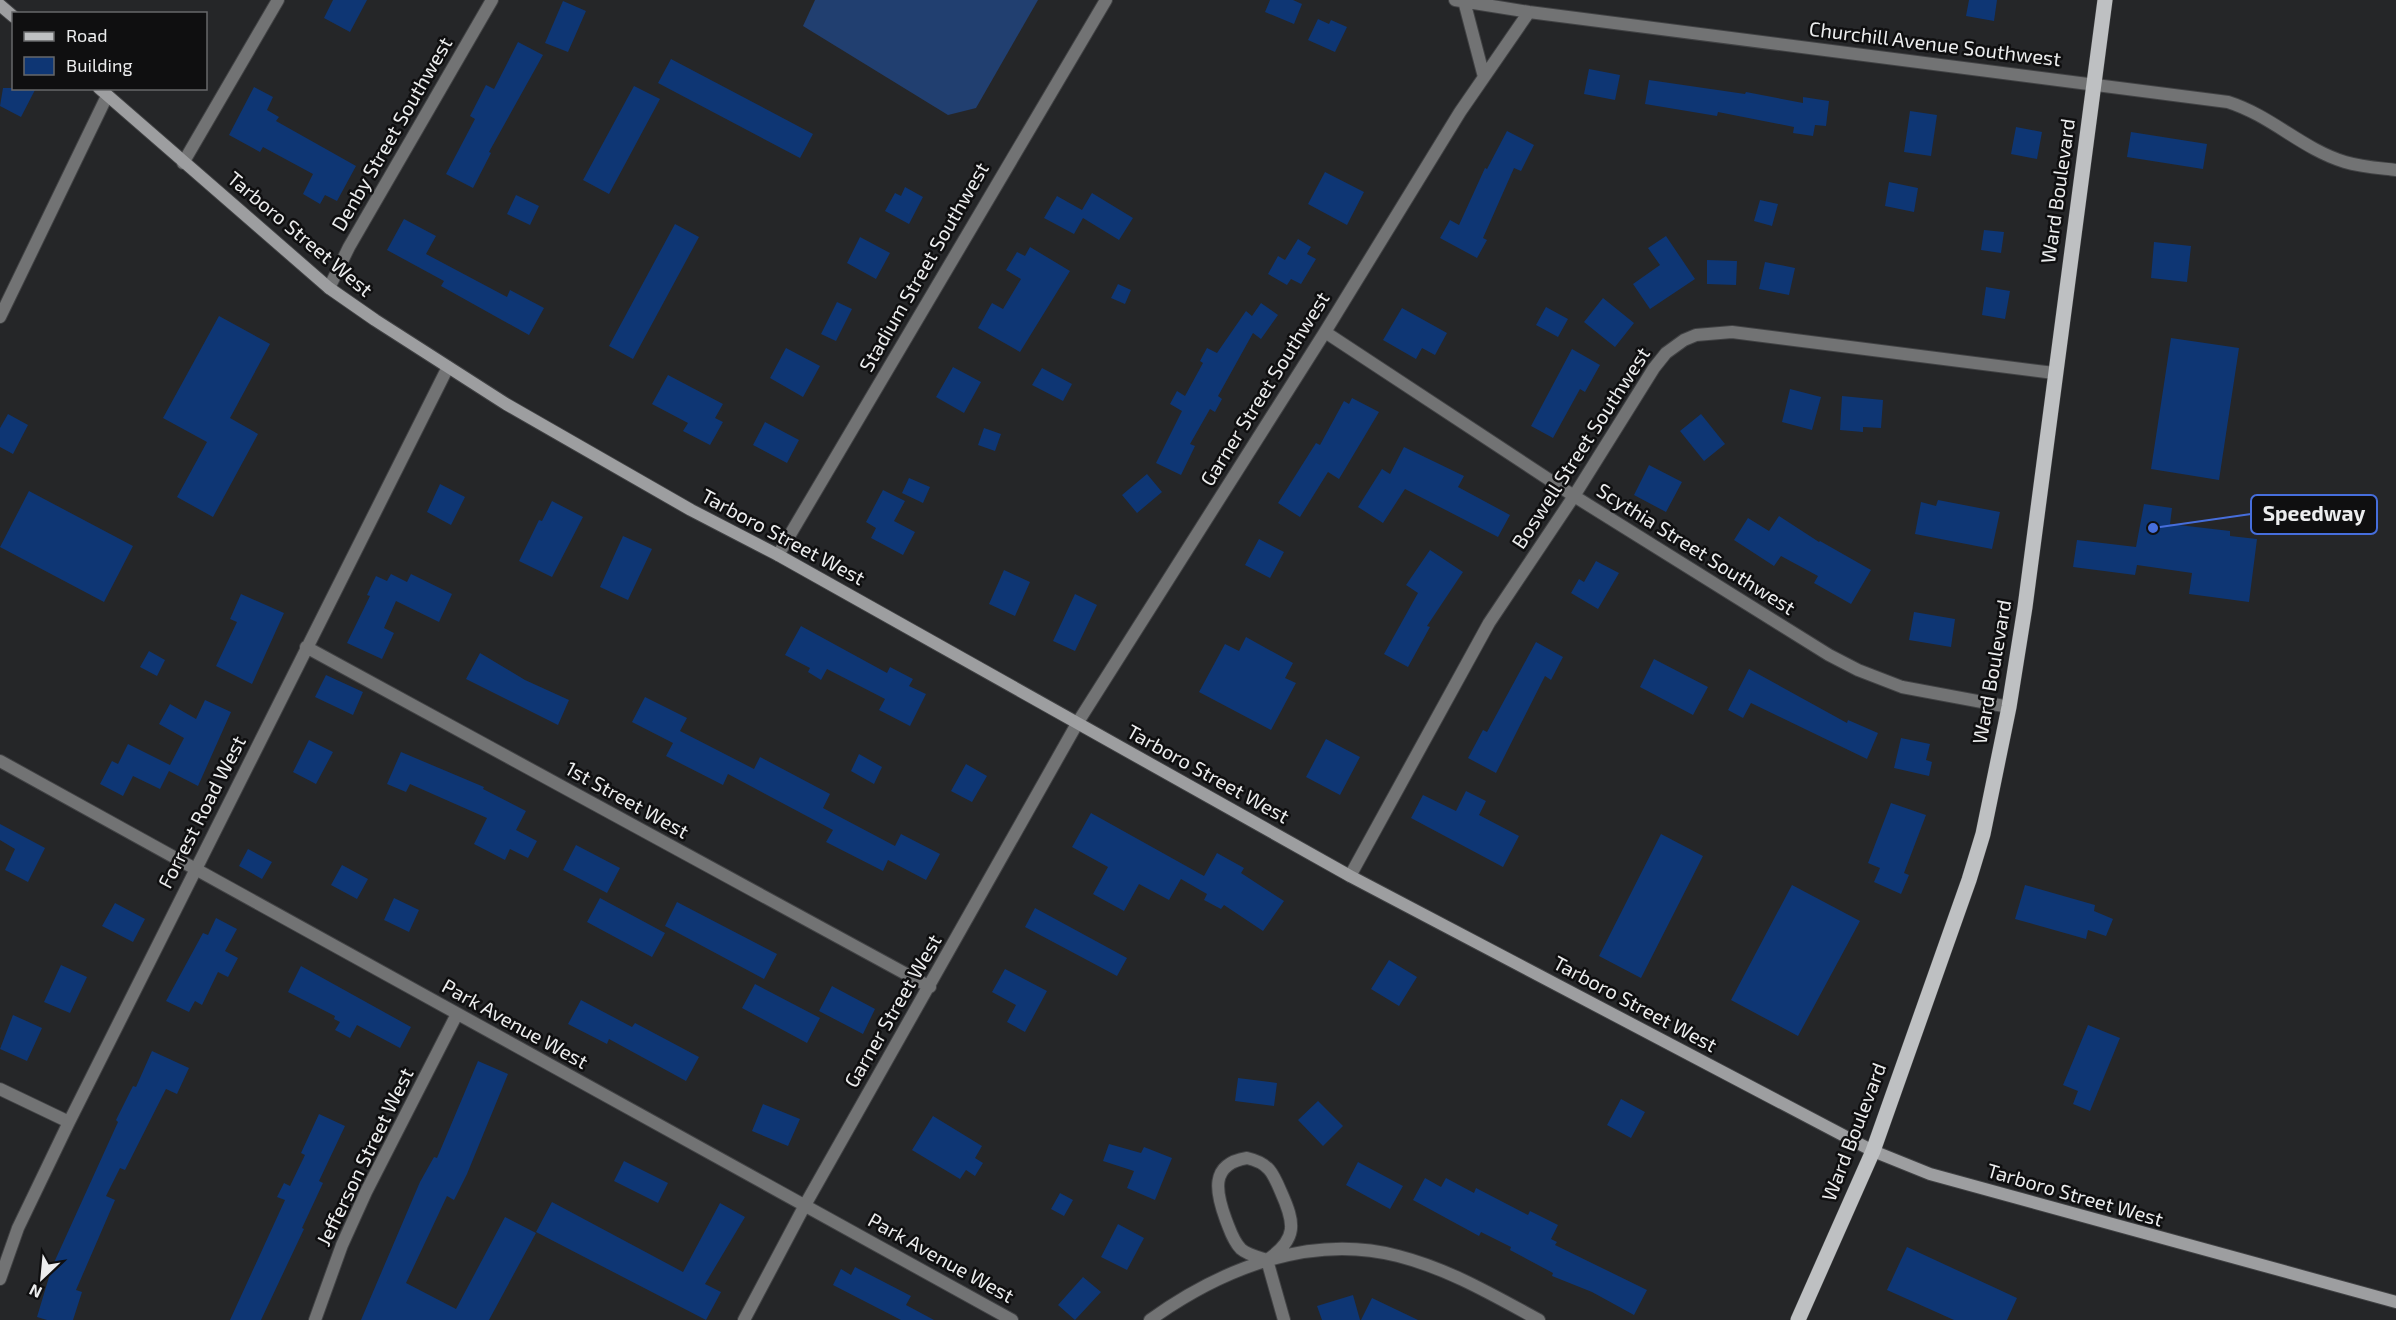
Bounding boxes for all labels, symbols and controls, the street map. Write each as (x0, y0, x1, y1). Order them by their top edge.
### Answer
legend (12, 12, 207, 90)
street label: Churchill Avenue Southwest (1808, 16, 2063, 70)
text: Road (66, 24, 107, 46)
street label: Denby Street Southwest (326, 32, 457, 235)
text: Building (66, 54, 133, 76)
street label: Ward Boulevard (2035, 117, 2079, 265)
street label: Stadium Street Southwest (853, 157, 993, 375)
street label: Tarboro Street West (223, 166, 378, 301)
street label: Garner Street Southwest (1195, 287, 1334, 490)
street label: Boswell Street Southwest (1506, 342, 1654, 553)
street label: Scythia Street Southwest (1593, 477, 1800, 619)
street label: Tarboro Street West (697, 483, 870, 590)
callout: Speedway (2251, 495, 2377, 534)
text: Speedway (2263, 500, 2365, 526)
street label: Ward Boulevard (1967, 598, 2016, 746)
street label: Tarboro Street West (1123, 719, 1294, 828)
street label: Forrest Road West (152, 731, 250, 892)
street label: 1st Street West (562, 755, 694, 843)
street label: Garner Street West (839, 929, 946, 1091)
street label: Tarboro Street West (1549, 950, 1722, 1057)
street label: Park Avenue West (438, 973, 593, 1073)
street label: Ward Boulevard (1816, 1059, 1890, 1204)
street label: Jefferson Street West (311, 1063, 418, 1249)
street label: Tarboro Street West (1985, 1157, 2166, 1231)
street label: Park Avenue West (864, 1207, 1019, 1307)
north arrow (12, 1248, 72, 1308)
text: N (26, 1281, 45, 1303)

